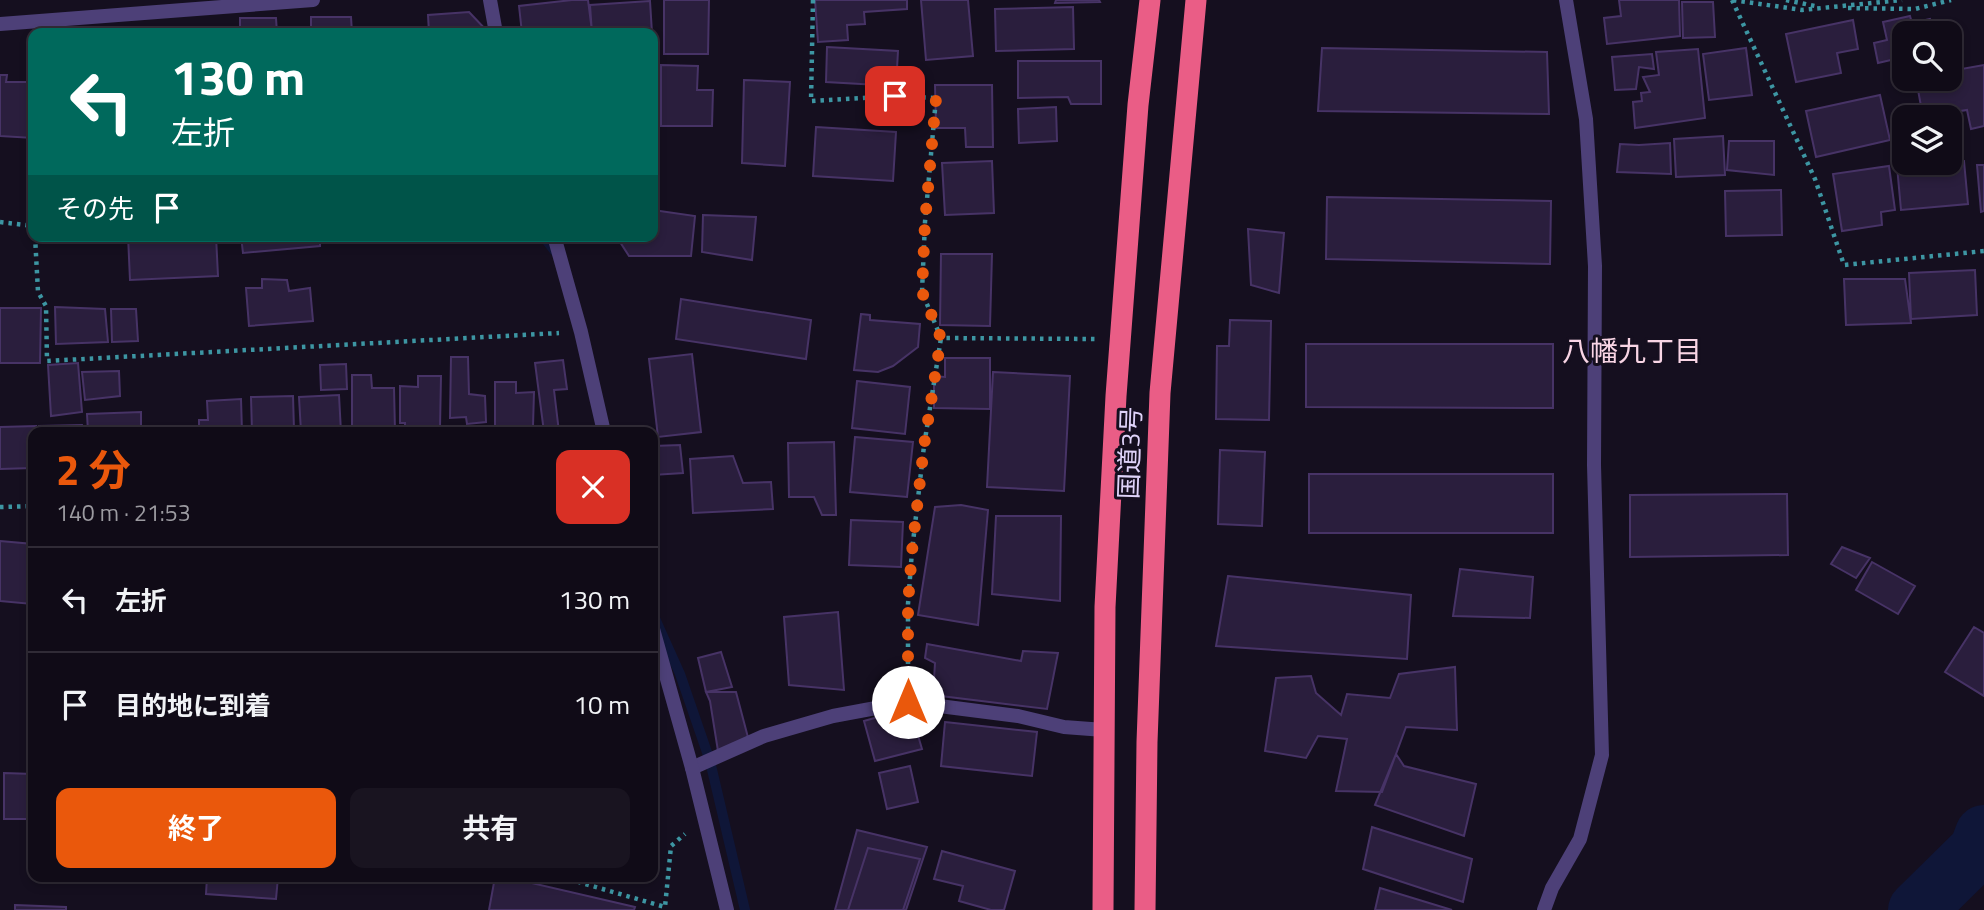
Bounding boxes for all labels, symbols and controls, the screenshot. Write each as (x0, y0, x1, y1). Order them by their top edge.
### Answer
map controls (1892, 21, 1962, 175)
button: search (1892, 21, 1962, 91)
text: 130 m (171, 39, 305, 114)
icon: left (56, 56, 147, 147)
pin (865, 66, 925, 126)
icon: arrive (876, 77, 914, 115)
button: layers (1892, 105, 1962, 175)
text: 左折 (171, 108, 235, 156)
text: その先 (56, 189, 134, 228)
icon: arrive (148, 189, 186, 227)
district label: 八幡九丁目 (1562, 329, 1702, 372)
street label: 国道3号 (1108, 406, 1151, 500)
text: 2 分 (56, 437, 131, 501)
button: close (556, 450, 630, 524)
text: 140 m · 21:53 (56, 495, 191, 530)
text: 130 m (559, 580, 630, 619)
icon: left (56, 581, 94, 619)
text: 左折 (115, 581, 167, 620)
position arrow (871, 665, 945, 739)
text: 10 m (573, 685, 630, 724)
icon: arrive (56, 686, 94, 724)
text: 目的地に到着 (115, 686, 271, 725)
button: 終了 (56, 788, 336, 868)
button: 共有 (350, 788, 630, 868)

